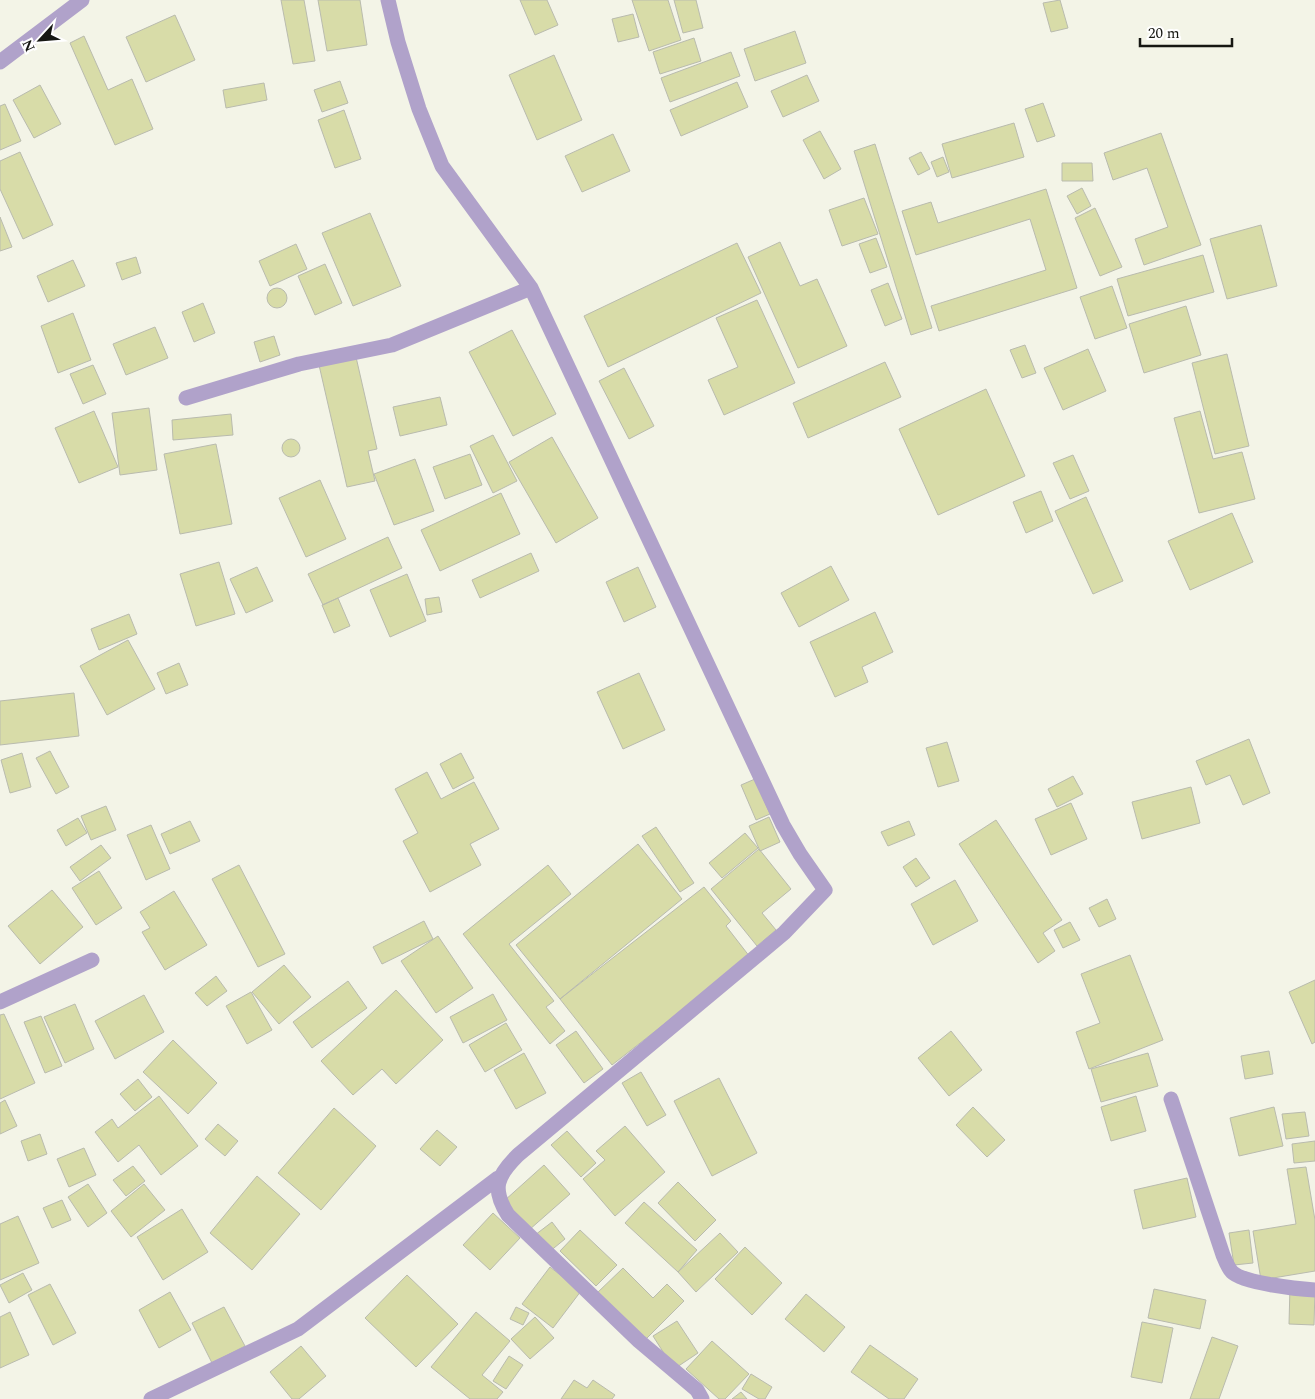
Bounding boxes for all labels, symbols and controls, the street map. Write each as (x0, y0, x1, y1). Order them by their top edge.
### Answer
north arrow (15, 15, 65, 65)
scale bar (1140, 15, 1232, 47)
text: 20 m (1148, 22, 1180, 45)
text: N (17, 36, 41, 55)

